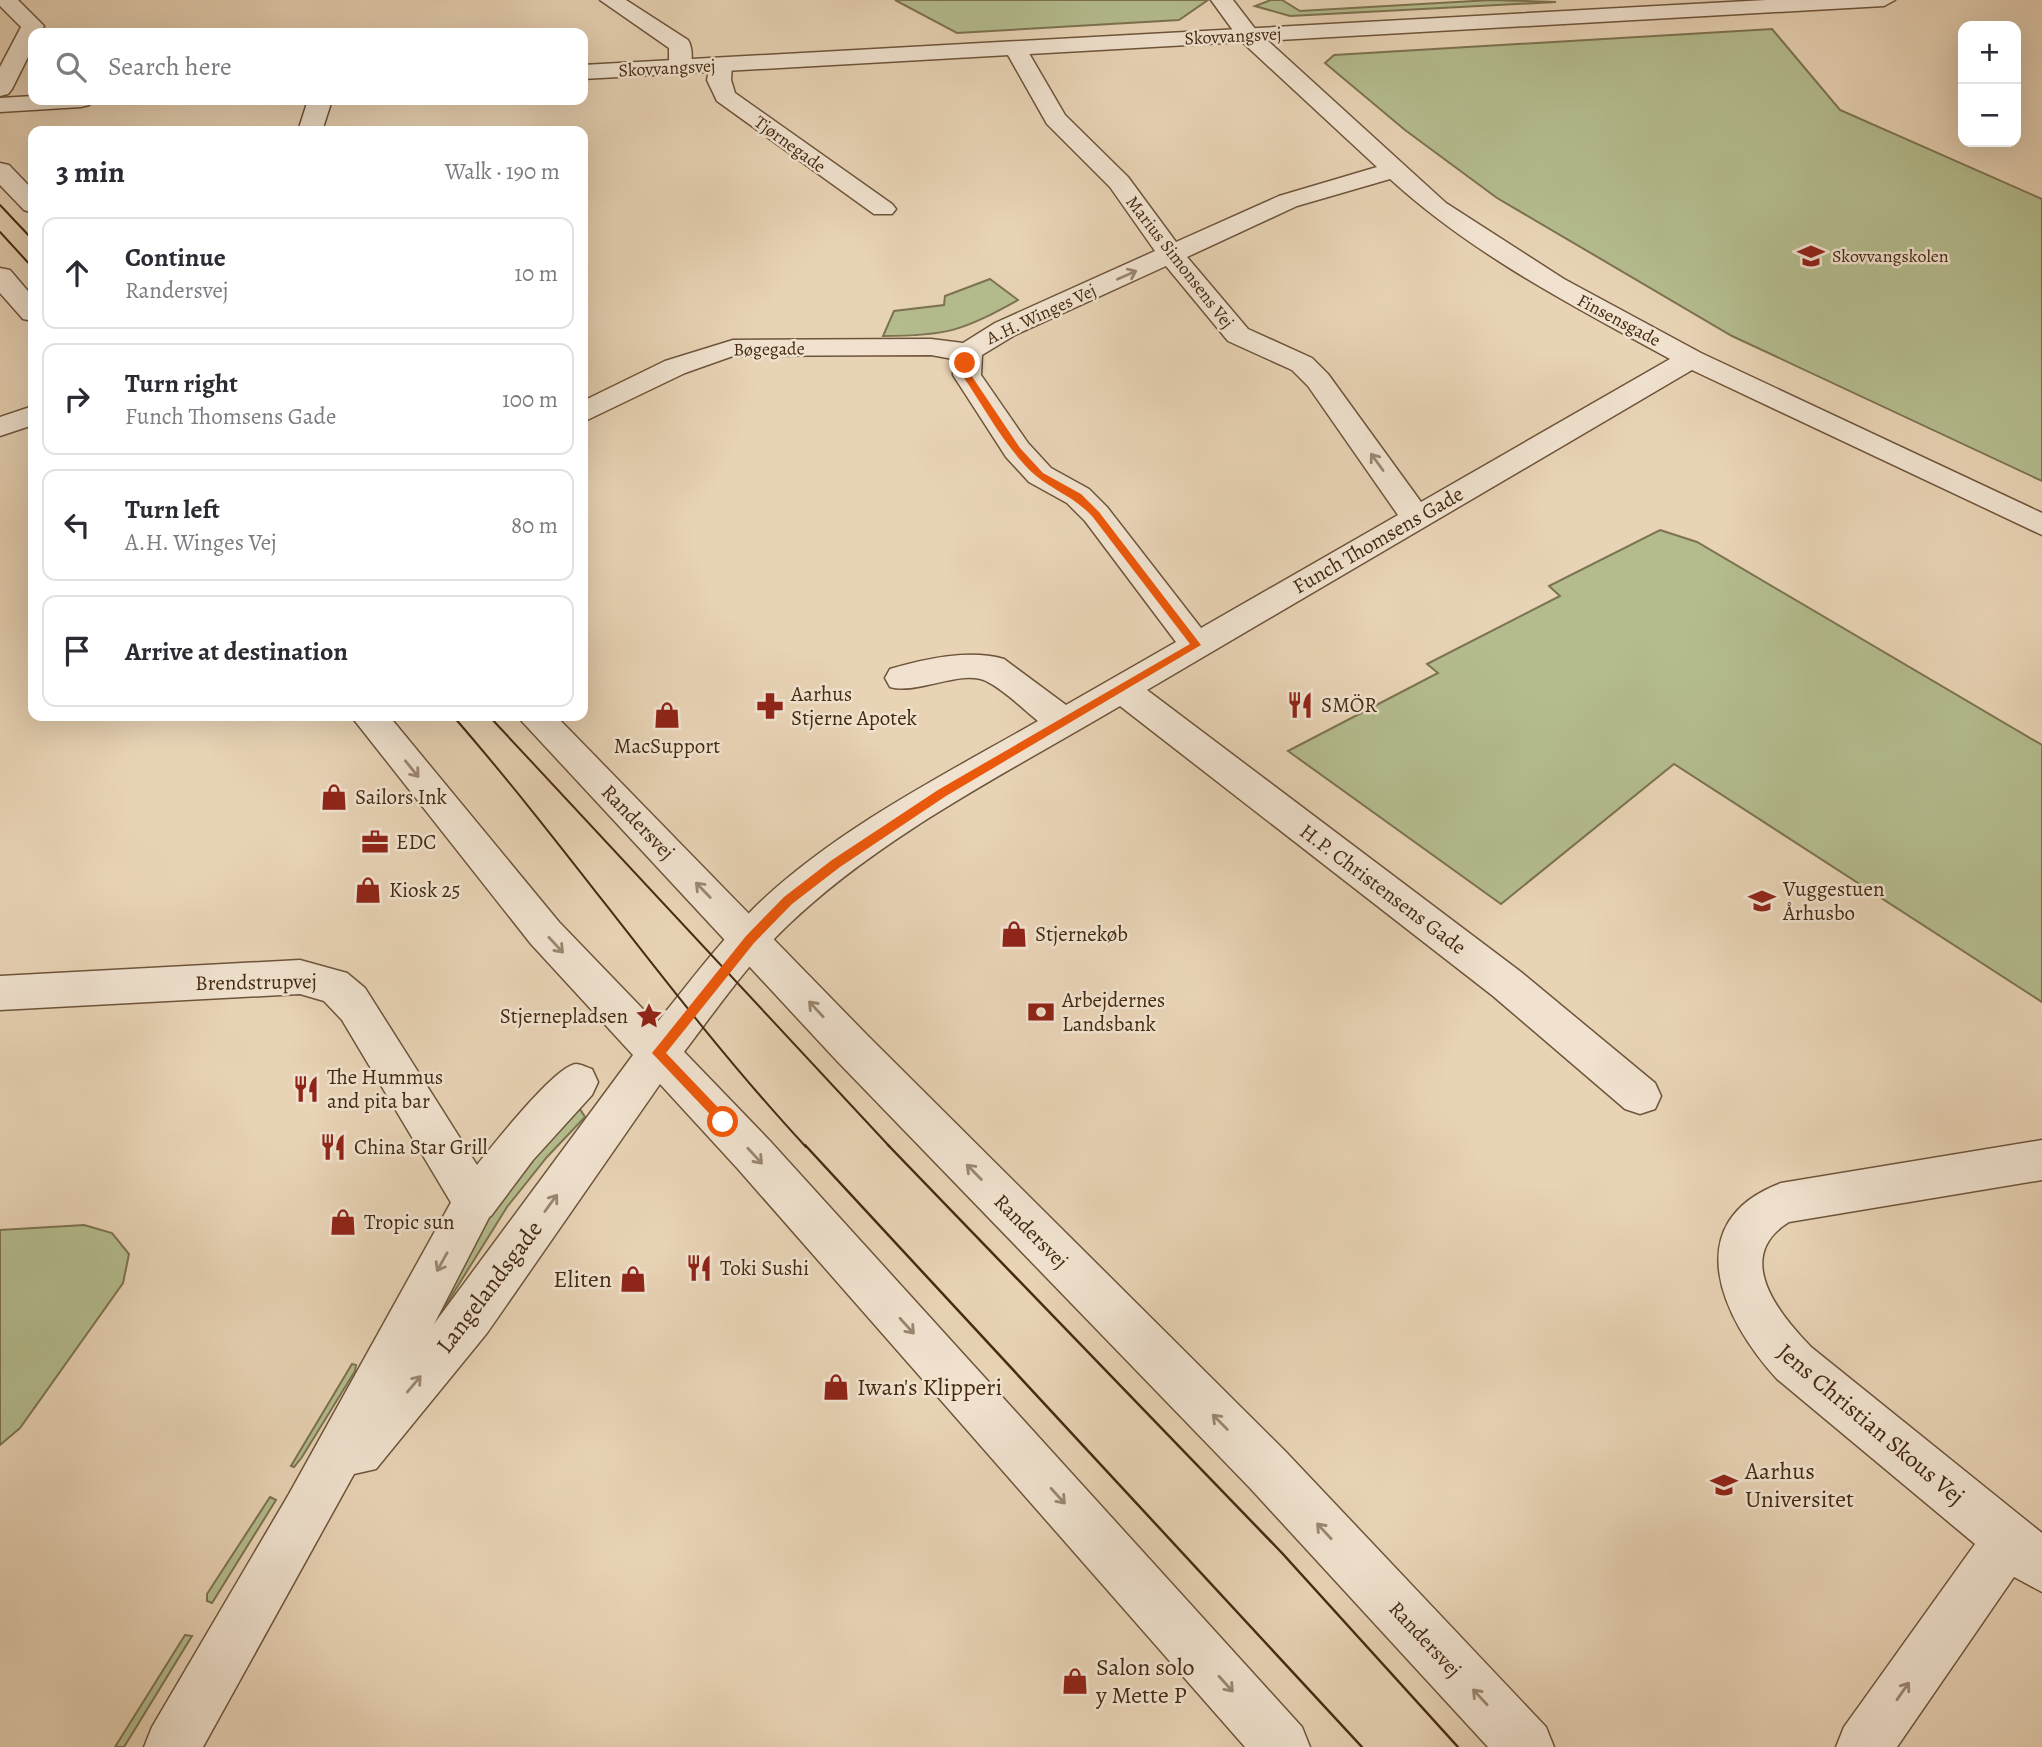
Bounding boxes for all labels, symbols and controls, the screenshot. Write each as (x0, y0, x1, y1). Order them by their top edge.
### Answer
street label: Skovvangsvej (1184, 21, 1282, 51)
map controls (1958, 21, 2021, 147)
button: + (1958, 21, 2021, 84)
search box (28, 28, 588, 105)
icon: search (52, 48, 90, 86)
text: Search here (108, 49, 232, 84)
street label: Skovvangsvej (618, 53, 716, 83)
button: − (1958, 84, 2021, 147)
street label: Tjørnegade (749, 110, 831, 178)
text: 3 min (56, 152, 125, 192)
text: Walk · 190 m (445, 156, 560, 187)
street label: Marius Simonsens Vej (1121, 191, 1239, 333)
text: Continue (125, 240, 226, 275)
school or university icon: Skovvangskolen (1796, 241, 1826, 271)
place label: Skovvangskolen (1832, 244, 1949, 268)
icon: ahead (58, 254, 96, 292)
text: 10 m (514, 258, 558, 289)
one-way arrow (1115, 268, 1137, 281)
text: Randersvej (125, 275, 229, 306)
street label: A.H. Winges Vej (981, 278, 1100, 350)
street label: Finsensgade (1573, 288, 1665, 352)
street label: Bøgegade (733, 336, 805, 362)
route end (949, 347, 980, 378)
text: Turn right (125, 366, 238, 401)
icon: right (58, 380, 96, 418)
text: 100 m (502, 384, 558, 415)
text: Funch Thomsens Gade (125, 401, 336, 432)
one-way arrow (1369, 453, 1384, 472)
street label: Funch Thomsens Gade (1287, 480, 1469, 600)
text: Turn left (125, 492, 220, 527)
icon: left (58, 506, 96, 544)
text: 80 m (511, 510, 558, 541)
text: A.H. Winges Vej (125, 527, 277, 558)
icon: arrive (58, 632, 96, 670)
text: Arrive at destination (125, 634, 348, 669)
place label: Aarhus Stjerne Apotek (790, 680, 918, 732)
restaurant icon: SMÖR (1285, 690, 1315, 720)
pharmacy icon: Aarhus Stjerne Apotek (755, 691, 785, 721)
place label: SMÖR (1321, 691, 1377, 719)
shop icon: MacSupport (652, 700, 682, 730)
place label: MacSupport (614, 732, 720, 760)
one-way arrow (404, 759, 420, 777)
street label: Randersvej (595, 778, 681, 866)
shop icon: Sailors Ink (319, 782, 349, 812)
place label: Sailors Ink (355, 783, 448, 811)
street label: H.P. Christensens Gade (1294, 817, 1472, 961)
office icon: EDC (360, 827, 390, 857)
place label: EDC (396, 828, 436, 856)
shop icon: Kiosk 25 (353, 875, 383, 905)
place label: Vuggestuen Århusbo (1782, 875, 1884, 927)
place label: Kiosk 25 (389, 876, 461, 904)
one-way arrow (694, 882, 711, 899)
school or university icon: Vuggestuen Århusbo (1747, 886, 1777, 916)
shop icon: Stjernekøb (999, 919, 1029, 949)
place label: Stjernekøb (1035, 920, 1128, 948)
one-way arrow (547, 936, 564, 953)
street label: Brendstrupvej (195, 967, 317, 997)
place label: Arbejdernes Landsbank (1061, 986, 1165, 1038)
bank icon: Arbejdernes Landsbank (1026, 997, 1056, 1027)
place icon: Stjernepladsen (634, 1001, 664, 1031)
one-way arrow (807, 1001, 824, 1018)
place label: Stjernepladsen (500, 1002, 628, 1030)
place label: The Hummus and pita bar (327, 1063, 443, 1115)
restaurant icon: The Hummus and pita bar (291, 1074, 321, 1104)
route start (707, 1106, 738, 1137)
restaurant icon: China Star Grill (318, 1132, 348, 1162)
place label: China Star Grill (354, 1133, 488, 1161)
one-way arrow (747, 1147, 764, 1164)
one-way arrow (966, 1164, 983, 1181)
street label: Randersvej (988, 1188, 1074, 1274)
one-way arrow (544, 1194, 558, 1213)
shop icon: Tropic sun (328, 1207, 358, 1237)
place label: Tropic sun (364, 1208, 455, 1236)
street label: Langelandsgade (429, 1214, 549, 1360)
one-way arrow (435, 1251, 449, 1271)
restaurant icon: Toki Sushi (684, 1253, 714, 1283)
place label: Toki Sushi (720, 1254, 809, 1282)
place label: Eliten (553, 1263, 612, 1295)
shop icon: Eliten (618, 1264, 648, 1294)
one-way arrow (899, 1317, 915, 1335)
street label: Jens Christian Skous Vej (1771, 1336, 1971, 1512)
place label: Iwan's Klipperi (857, 1371, 1002, 1403)
shop icon: Iwan's Klipperi (821, 1372, 851, 1402)
one-way arrow (406, 1376, 422, 1394)
one-way arrow (1211, 1413, 1228, 1430)
place label: Aarhus Universitet (1744, 1455, 1854, 1515)
school or university icon: Aarhus Universitet (1709, 1470, 1739, 1500)
one-way arrow (1050, 1487, 1066, 1505)
one-way arrow (1316, 1523, 1333, 1540)
street label: Randersvej (1383, 1595, 1467, 1683)
place label: Salon solo y Mette P (1095, 1651, 1195, 1711)
shop icon: Salon solo y Mette P (1060, 1666, 1090, 1696)
one-way arrow (1218, 1675, 1234, 1693)
one-way arrow (1896, 1682, 1911, 1701)
one-way arrow (1471, 1689, 1488, 1706)

